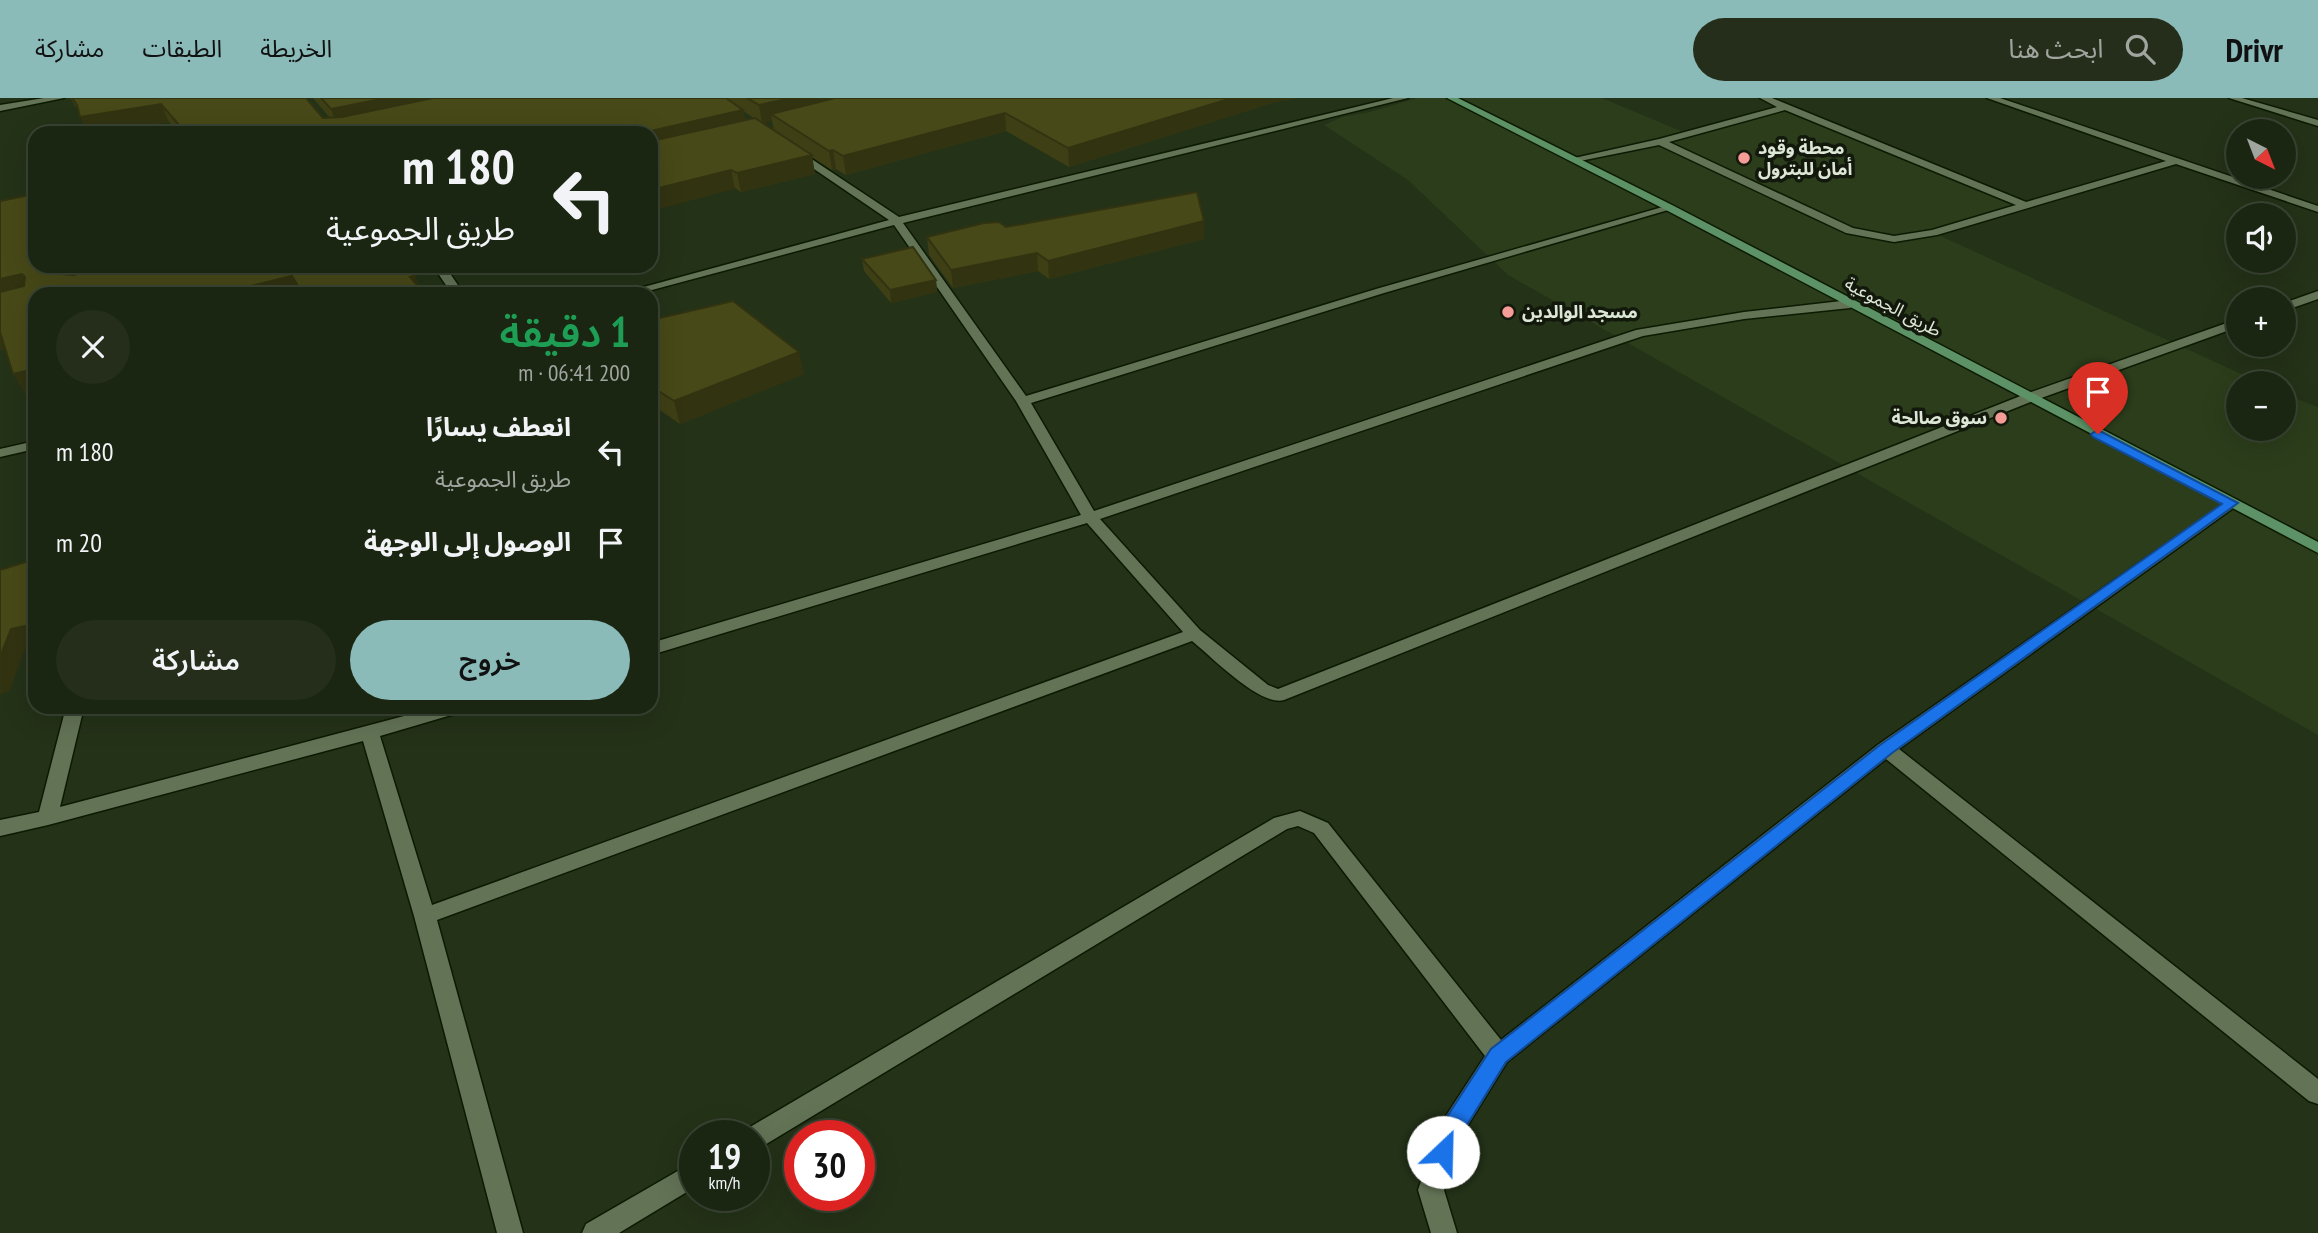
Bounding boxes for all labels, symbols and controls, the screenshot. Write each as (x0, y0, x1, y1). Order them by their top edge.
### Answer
search box (1693, 18, 2183, 81)
text: Drivr (2225, 28, 2283, 71)
icon: search (2121, 30, 2159, 68)
text: ابحث هنا (2008, 32, 2103, 65)
text: مشاركة (35, 33, 104, 64)
text: الطبقات (142, 33, 222, 64)
text: الخريطة (260, 33, 332, 64)
north arrow (2226, 119, 2296, 189)
map controls (2226, 119, 2296, 441)
text: 180 m (402, 134, 515, 198)
place label: محطة وقود أمان للبترول (1758, 136, 1852, 180)
marker: محطة وقود أمان للبترول (1736, 150, 1752, 166)
icon: left (539, 154, 630, 245)
button: sound (2226, 203, 2296, 273)
text: طريق الجموعية (326, 207, 515, 249)
street label: طريق الجموعية (1841, 271, 1946, 342)
button: + (2226, 287, 2296, 357)
place label: مسجد الوالدين (1522, 300, 1638, 323)
text: 1 دقيقة (499, 304, 630, 359)
marker: مسجد الوالدين (1500, 304, 1516, 320)
button: close (56, 310, 130, 384)
text: 200 m · 06:41 (518, 358, 630, 387)
pin (2068, 362, 2128, 434)
button: − (2226, 371, 2296, 441)
icon: arrive (2079, 373, 2117, 411)
place label: سوق صالحة (1891, 406, 1987, 429)
text: انعطف يسارًا (426, 410, 571, 443)
marker: سوق صالحة (1993, 410, 2009, 426)
icon: left (592, 433, 630, 471)
text: 180 m (56, 435, 114, 468)
text: طريق الجموعية (435, 464, 571, 493)
icon: arrive (592, 524, 630, 562)
text: الوصول إلى الوجهة (364, 525, 571, 558)
text: 20 m (56, 526, 102, 559)
button: مشاركة (56, 620, 336, 700)
button: خروج (350, 620, 630, 700)
position arrow (1406, 1115, 1480, 1189)
speed limit sign: 30 (784, 1120, 875, 1211)
text: 19 (708, 1133, 741, 1179)
text: km/h (709, 1171, 740, 1194)

